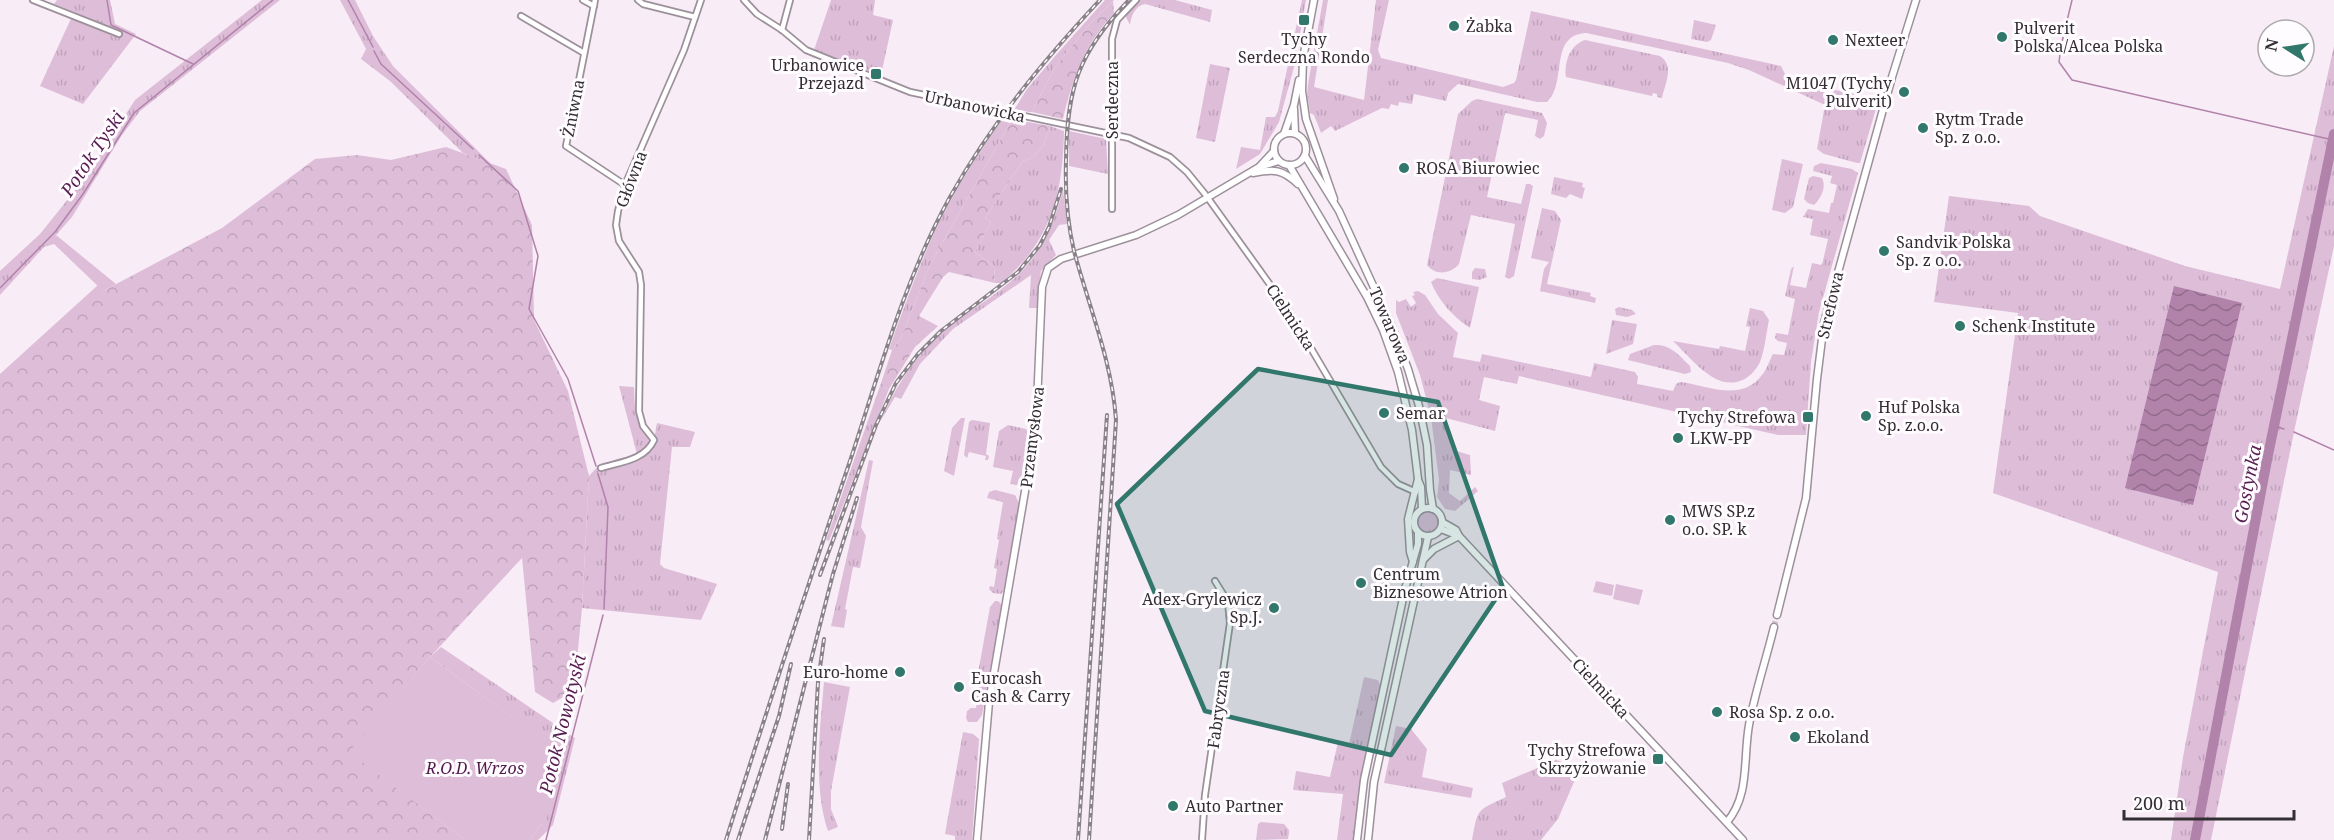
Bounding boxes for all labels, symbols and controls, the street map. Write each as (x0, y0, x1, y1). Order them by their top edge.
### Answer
marker: Tychy Serdeczna Rondo (1297, 13, 1311, 27)
place label: Żabka (1466, 15, 1513, 37)
place label: Pulverit Polska/Alcea Polska (2014, 17, 2163, 57)
north arrow (2256, 18, 2316, 78)
marker: Żabka (1447, 19, 1461, 33)
place label: Tychy Serdeczna Rondo (1238, 28, 1370, 68)
place label: Nexteer (1845, 29, 1906, 51)
marker: Pulverit Polska/Alcea Polska (1995, 30, 2009, 44)
marker: Nexteer (1826, 33, 1840, 47)
text: N (2259, 36, 2283, 53)
place label: Urbanowice Przejazd (771, 54, 864, 94)
street label: Serdeczna (1101, 61, 1123, 139)
marker: Urbanowice Przejazd (869, 67, 883, 81)
place label: M1047 (Tychy Pulverit) (1786, 72, 1893, 112)
street label: Żniwna (557, 77, 589, 139)
street label: Urbanowicka (923, 85, 1027, 127)
marker: M1047 (Tychy Pulverit) (1897, 85, 1911, 99)
water label: Potok Tyski (54, 106, 130, 202)
place label: Rytm Trade Sp. z o.o. (1935, 108, 2024, 148)
marker: Rytm Trade Sp. z o.o. (1916, 121, 1930, 135)
street label: Główna (610, 148, 652, 210)
place label: ROSA Biurowiec (1416, 157, 1540, 179)
marker: ROSA Biurowiec (1397, 161, 1411, 175)
place label: Sandvik Polska Sp. z o.o. (1896, 231, 2011, 271)
marker: Sandvik Polska Sp. z o.o. (1877, 244, 1891, 258)
street label: Strefowa (1812, 269, 1848, 341)
street label: Cielmicka (1261, 280, 1321, 354)
street label: Towarowa (1364, 284, 1416, 366)
place label: Schenk Institute (1972, 315, 2095, 337)
marker: Schenk Institute (1953, 319, 1967, 333)
street label: Przemysłowa (1015, 385, 1049, 489)
place label: Huf Polska Sp. z.o.o. (1878, 396, 1960, 436)
place label: Semar (1396, 402, 1445, 424)
marker: Semar (1377, 406, 1391, 420)
place label: Tychy Strefowa (1678, 406, 1796, 428)
marker: Huf Polska Sp. z.o.o. (1859, 409, 1873, 423)
marker: Tychy Strefowa (1801, 410, 1815, 424)
place label: LKW-PP (1690, 427, 1753, 449)
marker: LKW-PP (1671, 431, 1685, 445)
water label: Gostynka (2228, 442, 2266, 525)
place label: MWS SP.z o.o. SP. k (1682, 500, 1755, 540)
marker: MWS SP.z o.o. SP. k (1663, 513, 1677, 527)
place label: Centrum Biznesowe Atrion (1373, 563, 1508, 603)
marker: Centrum Biznesowe Atrion (1354, 576, 1368, 590)
place label: Adex-Grylewicz Sp.J. (1142, 588, 1262, 628)
marker: Adex-Grylewicz Sp.J. (1267, 601, 1281, 615)
water label: Potok Nowotyski (533, 651, 591, 797)
street label: Cielmicka (1567, 653, 1635, 723)
place label: Euro-home (803, 661, 888, 683)
marker: Euro-home (893, 665, 907, 679)
place label: Eurocash Cash & Carry (971, 667, 1071, 707)
street label: Fabryczna (1202, 668, 1234, 750)
marker: Eurocash Cash & Carry (952, 680, 966, 694)
place label: Rosa Sp. z o.o. (1729, 701, 1835, 723)
marker: Rosa Sp. z o.o. (1710, 705, 1724, 719)
place label: Ekoland (1807, 726, 1870, 748)
marker: Ekoland (1788, 730, 1802, 744)
place label: Tychy Strefowa Skrzyżowanie (1528, 739, 1646, 779)
marker: Tychy Strefowa Skrzyżowanie (1651, 752, 1665, 766)
park label: R.O.D. Wrzos (425, 757, 524, 779)
scale bar (2124, 783, 2294, 821)
text: 200 m (2133, 791, 2185, 815)
place label: Auto Partner (1185, 795, 1284, 817)
marker: Auto Partner (1166, 799, 1180, 813)

